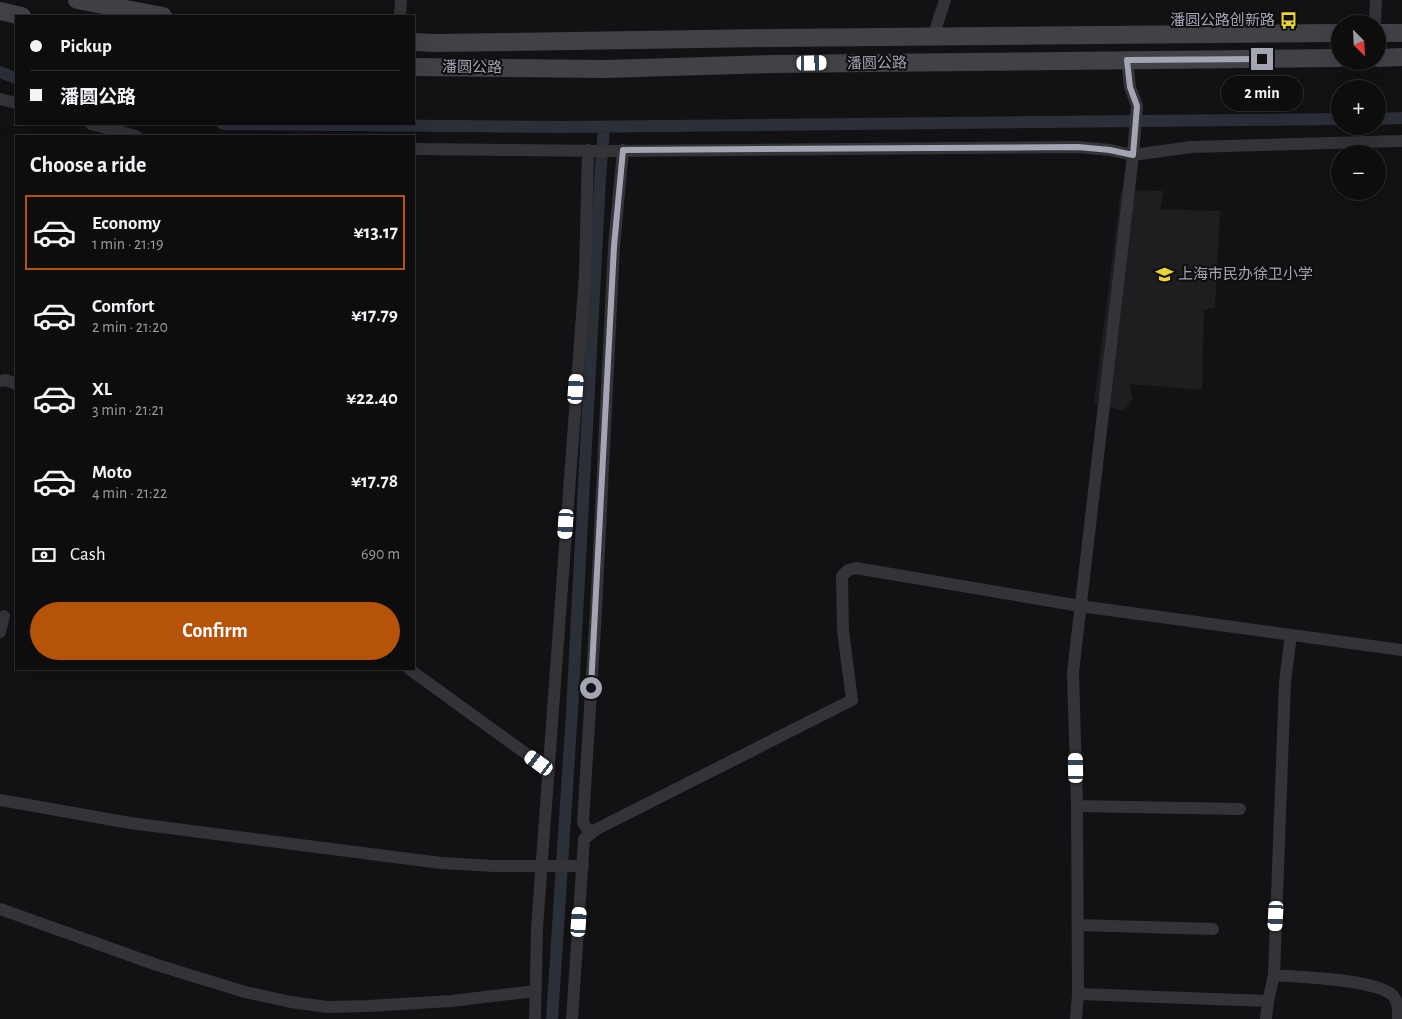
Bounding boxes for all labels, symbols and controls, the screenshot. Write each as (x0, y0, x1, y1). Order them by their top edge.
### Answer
bus stop icon: 潘圆公路创新路 (1279, 10, 1299, 30)
place label: 潘圆公路创新路 (1170, 11, 1275, 28)
north arrow (1331, 15, 1386, 70)
map controls (1331, 15, 1386, 200)
text: Pickup (60, 37, 112, 56)
route end (1251, 48, 1273, 70)
street label: 潘圆公路 (847, 54, 907, 72)
car (796, 55, 827, 71)
street label: 潘圆公路 (442, 58, 502, 76)
callout: 2 min (1221, 76, 1303, 112)
button: + (1331, 80, 1386, 135)
text: 2 min (1244, 85, 1280, 101)
text: 潘圆公路 (60, 88, 136, 107)
button: − (1331, 145, 1386, 200)
text: Choose a ride (30, 154, 146, 176)
icon: car (32, 210, 77, 255)
text: Economy (92, 214, 161, 233)
text: ¥13.17 (354, 223, 398, 242)
text: 1 min · 21:19 (92, 236, 164, 252)
school or university icon: 上海市民办徐卫小学 (1154, 264, 1174, 284)
place label: 上海市民办徐卫小学 (1178, 266, 1313, 282)
icon: car (32, 293, 77, 338)
text: Comfort (92, 297, 154, 316)
text: ¥17.79 (351, 306, 398, 325)
text: 2 min · 21:20 (92, 319, 168, 335)
car (567, 374, 584, 404)
icon: car (32, 376, 77, 421)
text: XL (92, 380, 112, 399)
text: ¥22.40 (346, 389, 398, 408)
text: 3 min · 21:21 (92, 402, 164, 418)
icon: car (32, 459, 77, 504)
text: Moto (92, 463, 132, 482)
text: ¥17.78 (351, 472, 398, 491)
text: 4 min · 21:22 (92, 485, 167, 501)
car (557, 509, 574, 539)
icon: cash (30, 541, 58, 569)
text: Cash (70, 545, 106, 564)
text: 690 m (361, 546, 400, 562)
button: Confirm (30, 602, 400, 660)
route start (580, 677, 602, 699)
car (522, 748, 555, 778)
car (1068, 753, 1083, 783)
car (1267, 901, 1284, 931)
car (570, 907, 587, 937)

